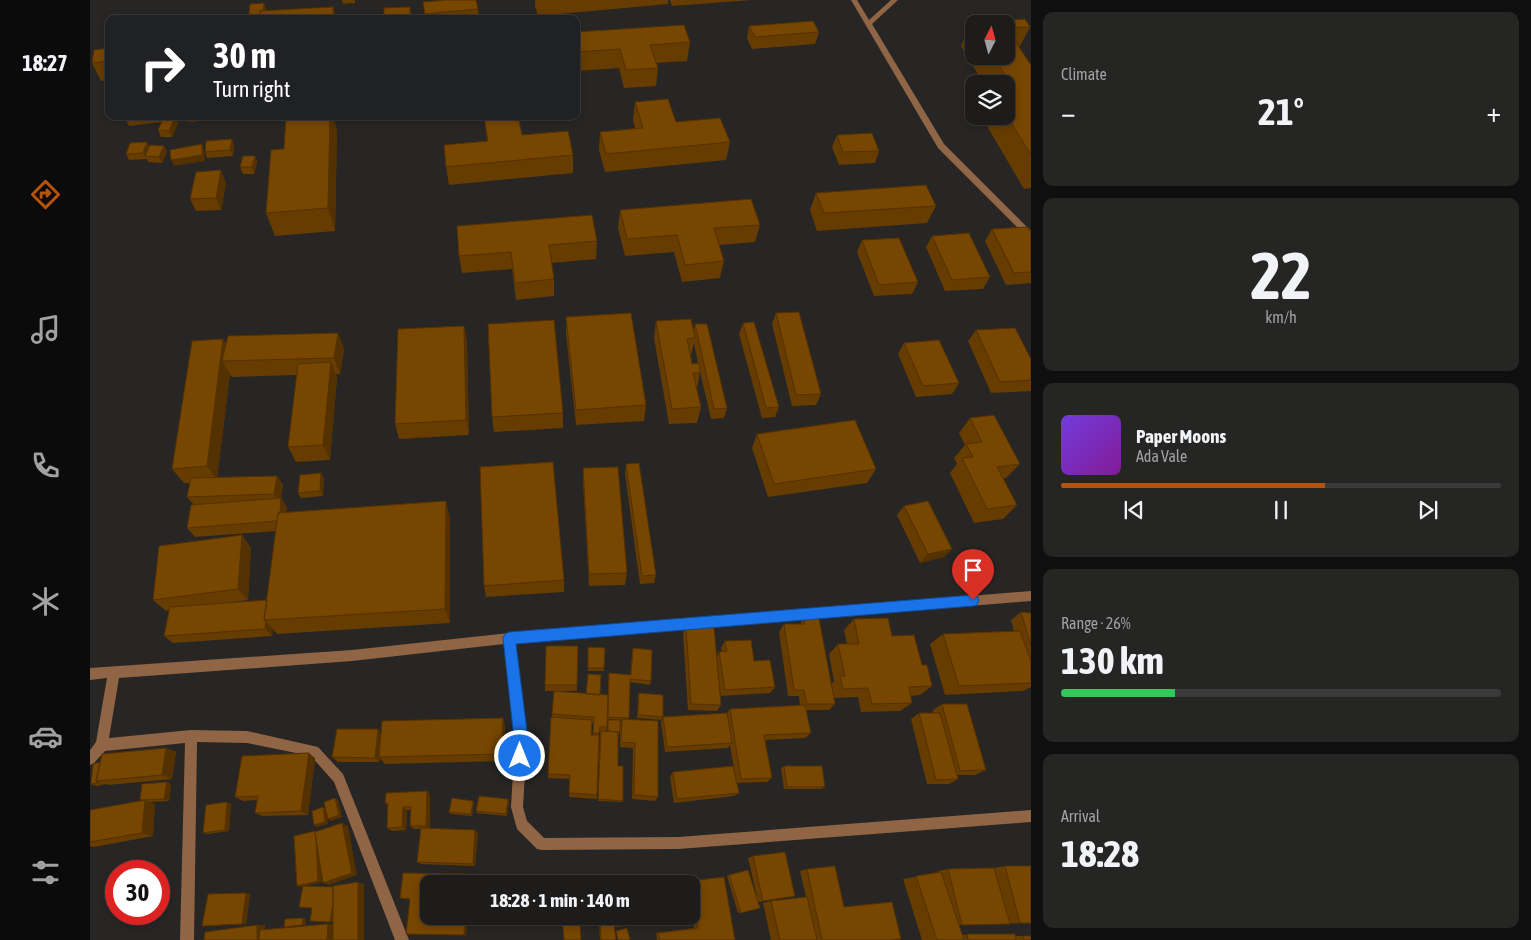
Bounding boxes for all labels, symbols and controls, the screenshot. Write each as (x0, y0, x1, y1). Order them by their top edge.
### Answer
north arrow (965, 15, 1015, 65)
map controls (965, 15, 1015, 125)
icon: right (130, 35, 195, 100)
text: 30 m (213, 35, 276, 75)
text: 18:27 (22, 50, 68, 76)
text: Climate (1061, 65, 1107, 83)
button: layers (965, 75, 1015, 125)
text: Turn right (213, 76, 290, 102)
text: 21° (1258, 90, 1304, 133)
text: − (1061, 96, 1076, 128)
text: + (1486, 96, 1501, 128)
icon: directions (28, 177, 63, 212)
text: 22 (1250, 238, 1312, 313)
text: km/h (1265, 308, 1297, 326)
icon: music (28, 312, 63, 347)
text: Paper Moons (1136, 425, 1226, 447)
text: Ada Vale (1136, 447, 1187, 465)
icon: phone (28, 448, 63, 483)
icon: previous (1120, 496, 1148, 524)
icon: pause (1267, 496, 1295, 524)
icon: next (1414, 496, 1442, 524)
pin (952, 549, 994, 600)
icon: arrive (959, 556, 987, 584)
icon: climate (28, 584, 63, 619)
text: Range · 26% (1061, 614, 1131, 632)
text: 130 km (1061, 639, 1164, 682)
icon: car (28, 719, 63, 754)
position arrow (493, 729, 545, 781)
text: Arrival (1061, 807, 1100, 825)
text: 18:28 (1061, 832, 1139, 875)
icon: filters (28, 855, 63, 890)
speed limit sign: 30 (105, 860, 170, 925)
text: 18:28 · 1 min · 140 m (490, 889, 630, 911)

